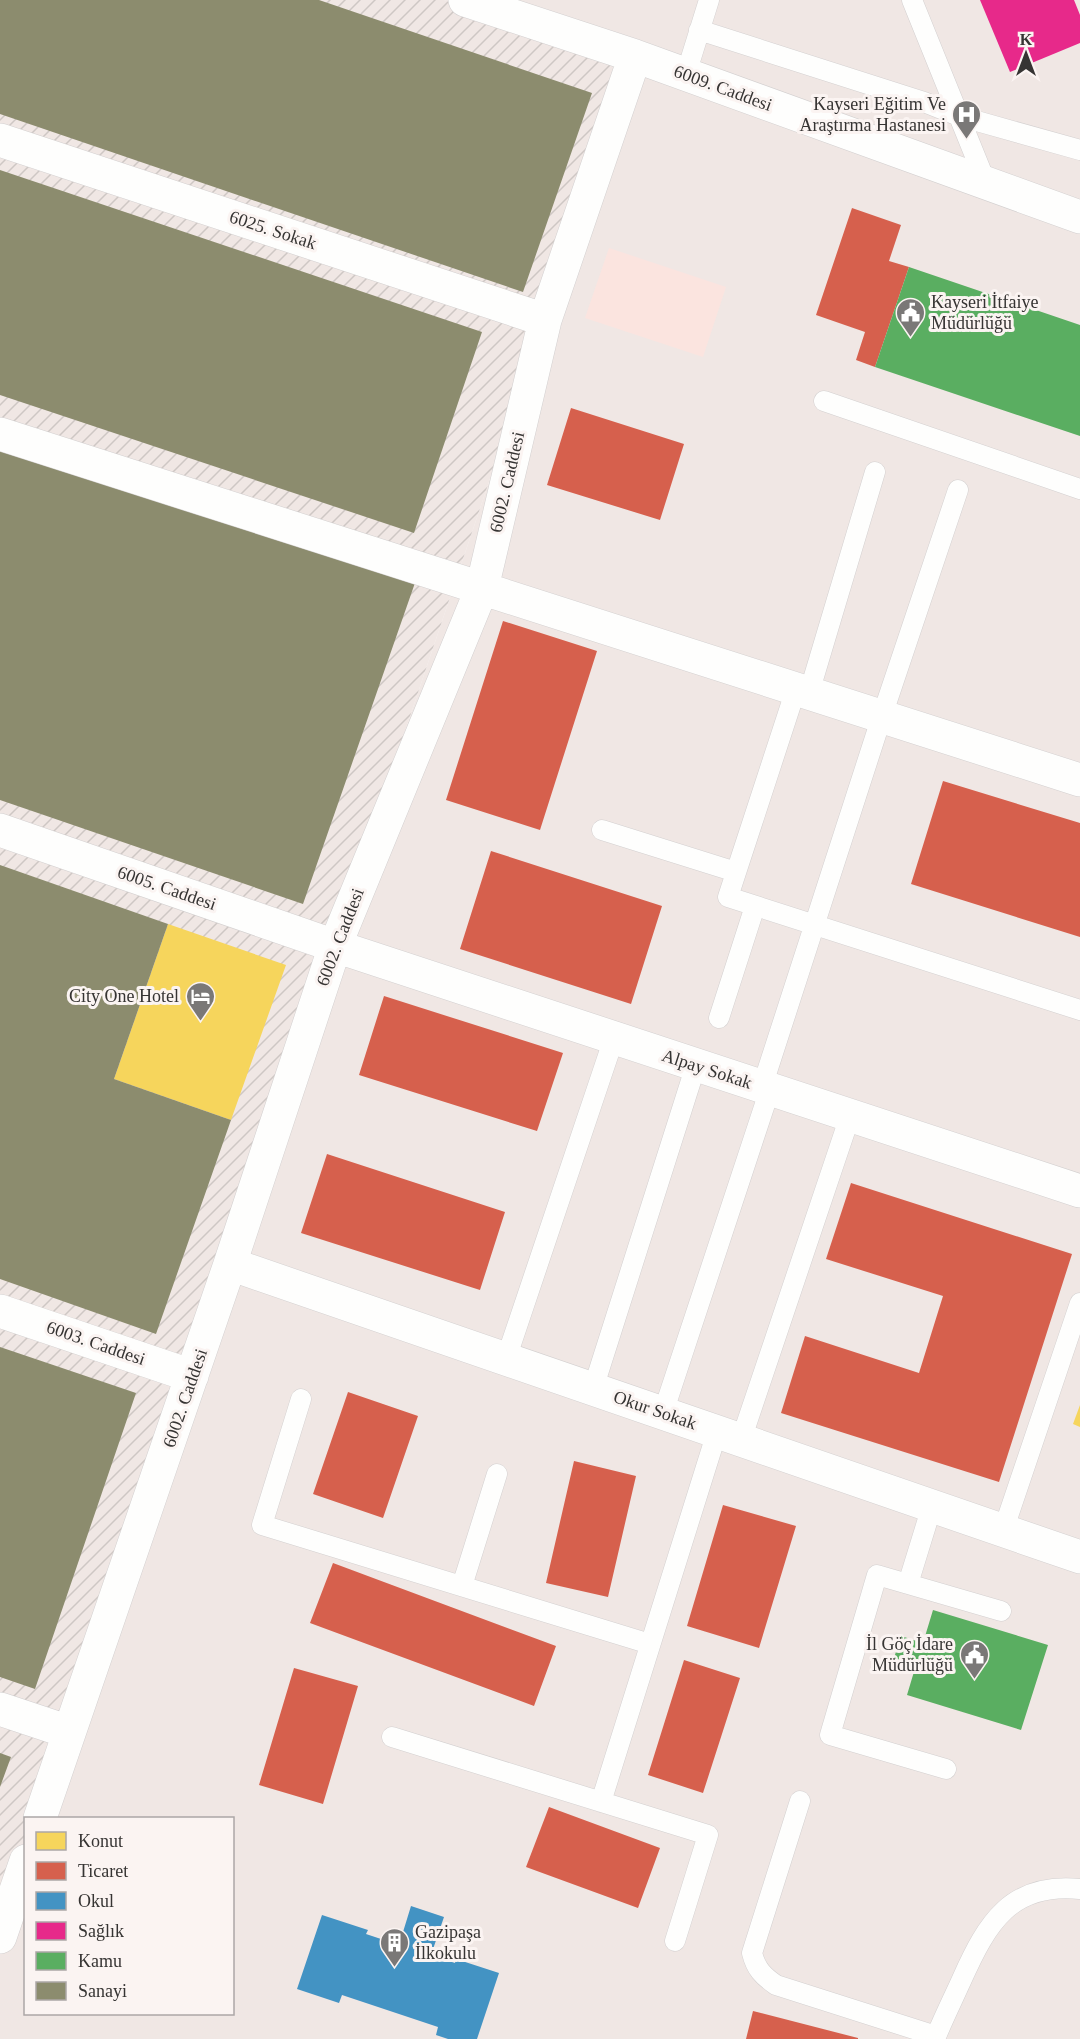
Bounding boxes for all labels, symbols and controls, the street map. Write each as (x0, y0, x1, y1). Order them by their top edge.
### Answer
north arrow (996, 24, 1056, 84)
text: K (1020, 31, 1033, 48)
street label: 6009. Caddesi (671, 61, 775, 115)
place label: Kayseri Eğitim Ve Araştırma Hastanesi (800, 94, 946, 135)
hospital icon: Kayseri Eğitim Ve Araştırma Hastanesi (951, 98, 983, 140)
street label: 6025. Sokak (227, 207, 319, 253)
place label: Kayseri İtfaiye Müdürlüğü (931, 292, 1038, 333)
public building icon: Kayseri İtfaiye Müdürlüğü (894, 296, 926, 338)
street label: 6002. Caddesi (486, 430, 528, 534)
street label: 6005. Caddesi (115, 862, 219, 914)
street label: 6002. Caddesi (312, 885, 368, 989)
hotel icon: City One Hotel (184, 980, 216, 1022)
place label: City One Hotel (69, 986, 179, 1006)
street label: Alpay Sokak (659, 1045, 755, 1093)
street label: 6003. Caddesi (44, 1317, 148, 1369)
street label: 6002. Caddesi (159, 1346, 211, 1450)
street label: Okur Sokak (611, 1386, 699, 1434)
place label: İl Göç İdare Müdürlüğü (866, 1634, 953, 1675)
public building icon: İl Göç İdare Müdürlüğü (958, 1638, 990, 1680)
legend (24, 1817, 234, 2015)
text: Konut (78, 1831, 123, 1851)
text: Ticaret (78, 1861, 128, 1881)
text: Okul (78, 1891, 114, 1911)
text: Sağlık (78, 1921, 124, 1941)
place label: Gazipaşa İlkokulu (415, 1922, 481, 1963)
building icon: Gazipaşa İlkokulu (378, 1926, 410, 1968)
text: Kamu (78, 1951, 122, 1971)
text: Sanayi (78, 1981, 127, 2001)

